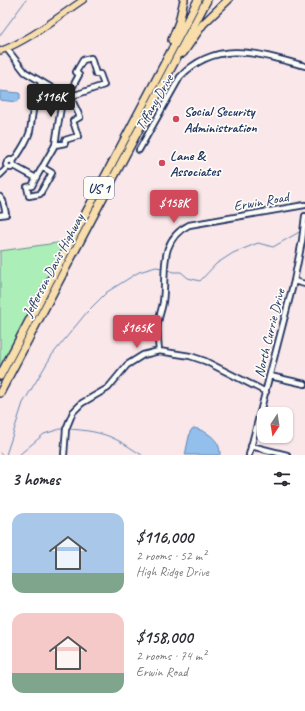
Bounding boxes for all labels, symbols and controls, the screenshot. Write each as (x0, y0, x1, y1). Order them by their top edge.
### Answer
street label: Tiffany Drive (132, 70, 178, 133)
pin: $116K (23, 84, 79, 118)
text: $116K (36, 89, 66, 105)
place label: Social Security Administration (184, 103, 257, 136)
marker: Social Security Administration (171, 114, 181, 124)
place label: Lane & Associates (170, 147, 222, 180)
marker: Lane & Associates (157, 158, 167, 168)
road number: US 1 (84, 177, 114, 199)
street label: Erwin Road (232, 188, 292, 215)
pin: $158K (146, 190, 202, 224)
text: $158K (159, 195, 189, 211)
street label: Jefferson Davis Highway (19, 210, 88, 321)
street label: North Currie Drive (250, 286, 289, 379)
pin: $165K (109, 315, 165, 349)
text: $165K (122, 320, 152, 336)
north arrow (257, 407, 293, 443)
map controls (257, 407, 293, 443)
icon: filters (271, 468, 293, 490)
text: 3 homes (12, 469, 60, 490)
text: $116,000 (136, 527, 193, 548)
icon: home (44, 529, 92, 577)
text: 2 rooms · 52 m² (136, 548, 206, 564)
text: High Ridge Drive (136, 564, 209, 580)
text: $158,000 (136, 627, 193, 648)
icon: home (44, 629, 92, 677)
text: 2 rooms · 74 m² (136, 648, 206, 664)
text: Erwin Road (136, 664, 188, 680)

